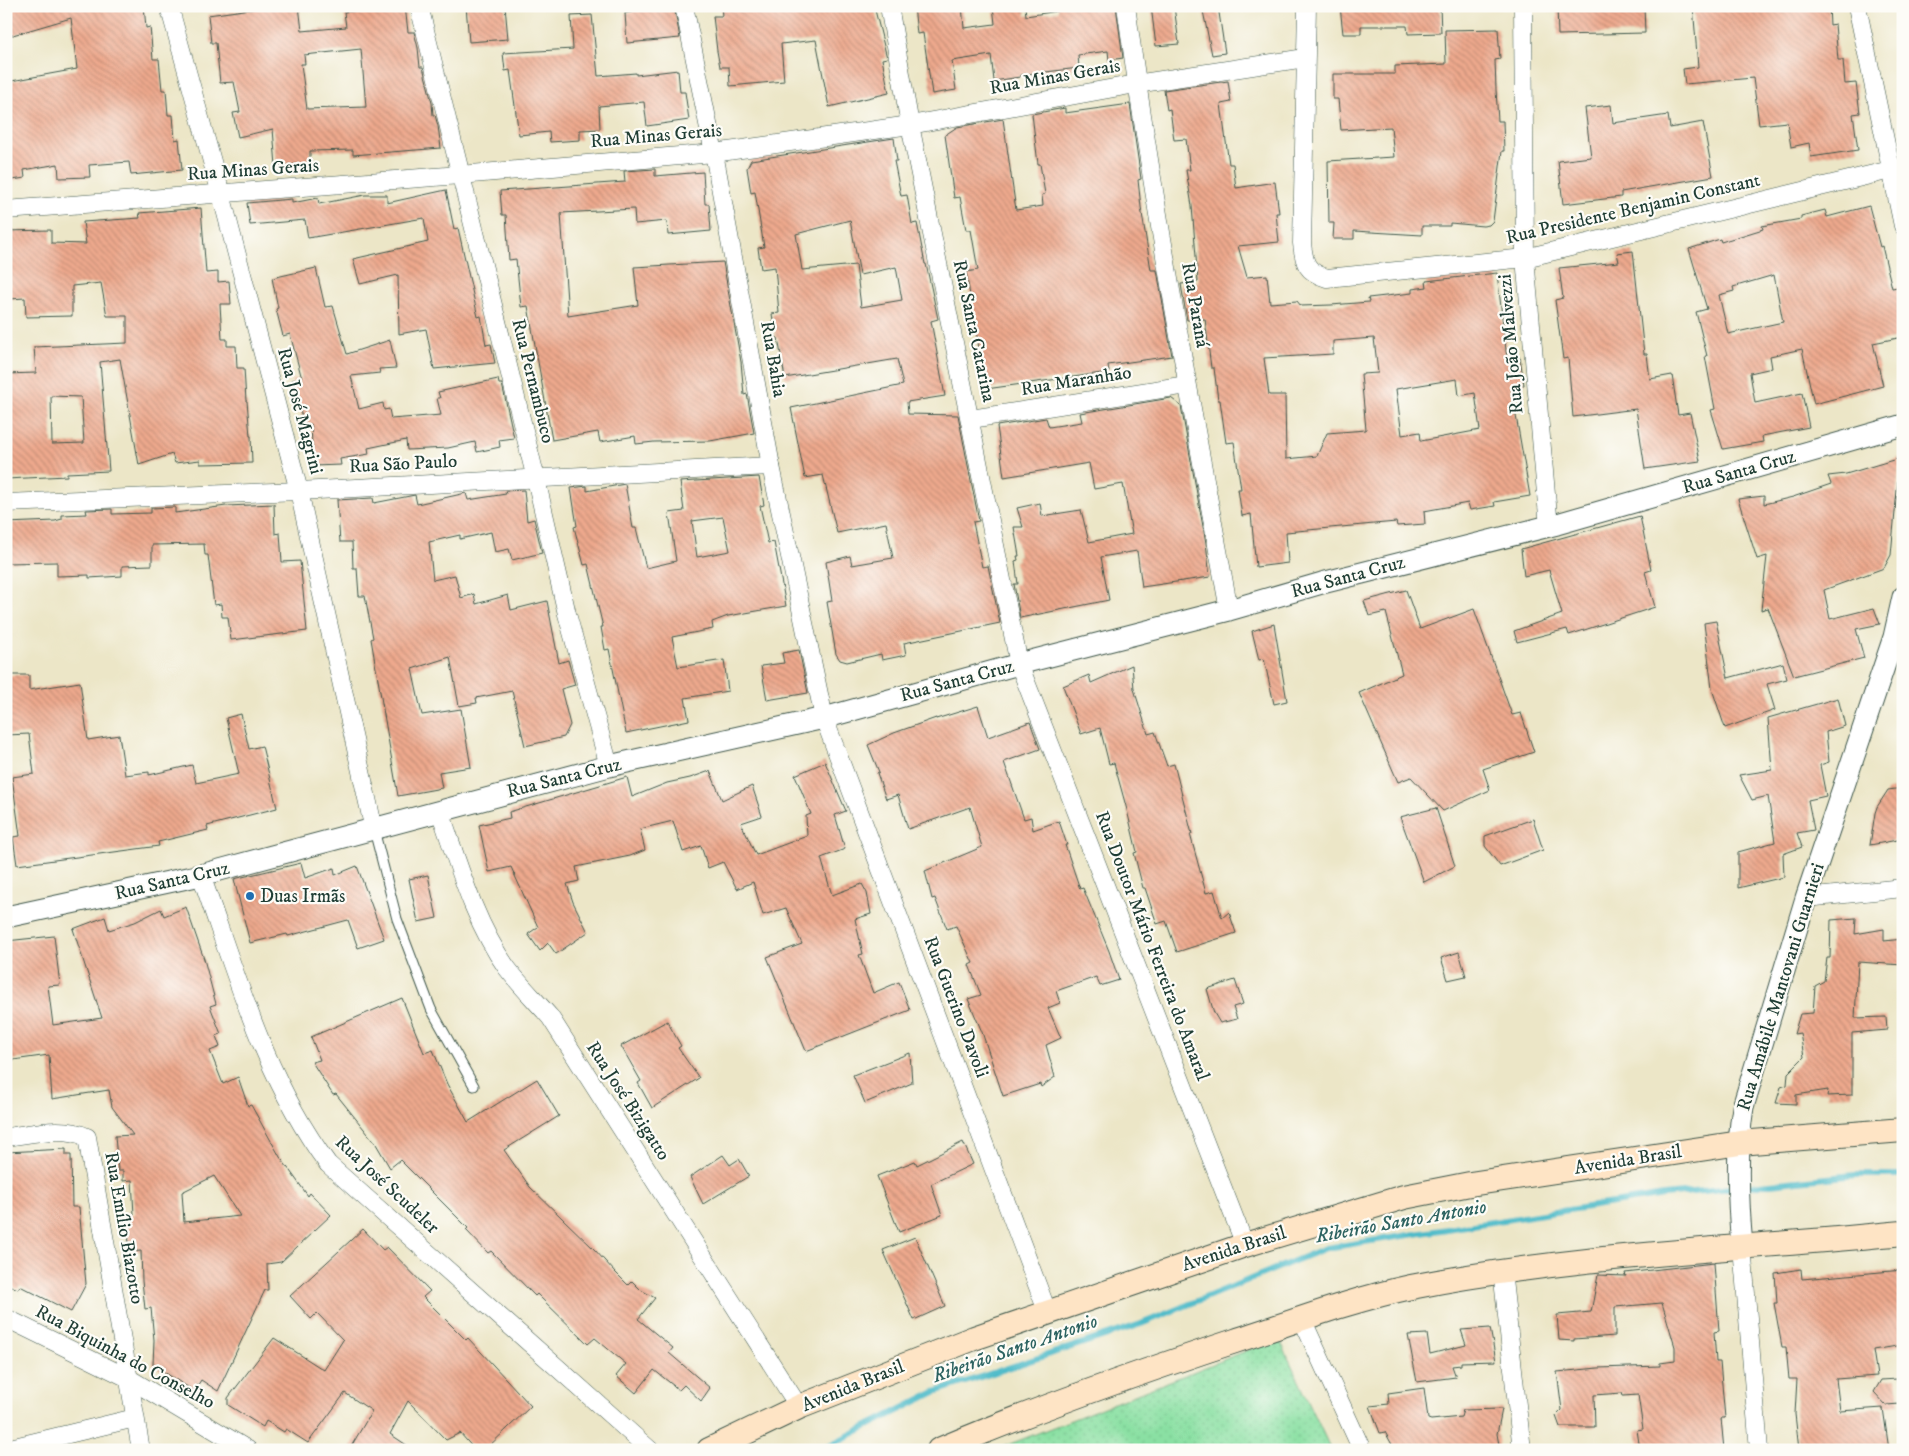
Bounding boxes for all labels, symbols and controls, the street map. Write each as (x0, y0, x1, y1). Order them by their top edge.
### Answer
street label: Rua Minas Gerais (988, 54, 1122, 100)
street label: Rua Minas Gerais (589, 119, 723, 153)
street label: Rua Minas Gerais (186, 154, 320, 186)
street label: Rua Presidente Benjamin Constant (1504, 169, 1762, 249)
street label: Rua Santa Catarina (948, 258, 1000, 404)
street label: Rua Paraná (1176, 261, 1214, 349)
street label: Rua João Malvezzi (1493, 273, 1529, 415)
street label: Rua Pernambuco (506, 316, 560, 446)
street label: Rua Bahia (755, 319, 791, 399)
street label: Rua José Magrini (272, 345, 328, 477)
street label: Rua Maranhão (1019, 361, 1133, 401)
street label: Rua Santa Cruz (1680, 445, 1798, 499)
street label: Rua São Paulo (348, 450, 458, 478)
street label: Rua Santa Cruz (1288, 551, 1408, 603)
street label: Rua Santa Cruz (897, 655, 1017, 707)
street label: Rua Santa Cruz (504, 753, 624, 803)
street label: Rua Doutor Mário Ferreira do Amaral (1090, 808, 1214, 1084)
street label: Rua Santa Cruz (112, 857, 232, 905)
street label: Rua Amábile Mantovani Guarnieri (1732, 860, 1830, 1114)
place label: Duas Irmãs (260, 885, 345, 908)
marker: Duas Irmãs (244, 890, 256, 902)
street label: Rua Guerino Davoli (918, 933, 994, 1081)
street label: Rua José Bizigatto (581, 1037, 675, 1165)
street label: Rua José Scudeler (330, 1131, 444, 1239)
street label: Avenida Brasil (1573, 1140, 1684, 1180)
street label: Rua Emílio Biazotto (99, 1150, 149, 1306)
water label: Ribeirão Santo Antonio (1313, 1195, 1488, 1250)
street label: Avenida Brasil (1179, 1221, 1289, 1277)
street label: Rua Biquinha do Conselho (31, 1300, 219, 1415)
water label: Ribeirão Santo Antonio (928, 1309, 1101, 1389)
street label: Avenida Brasil (798, 1355, 908, 1417)

